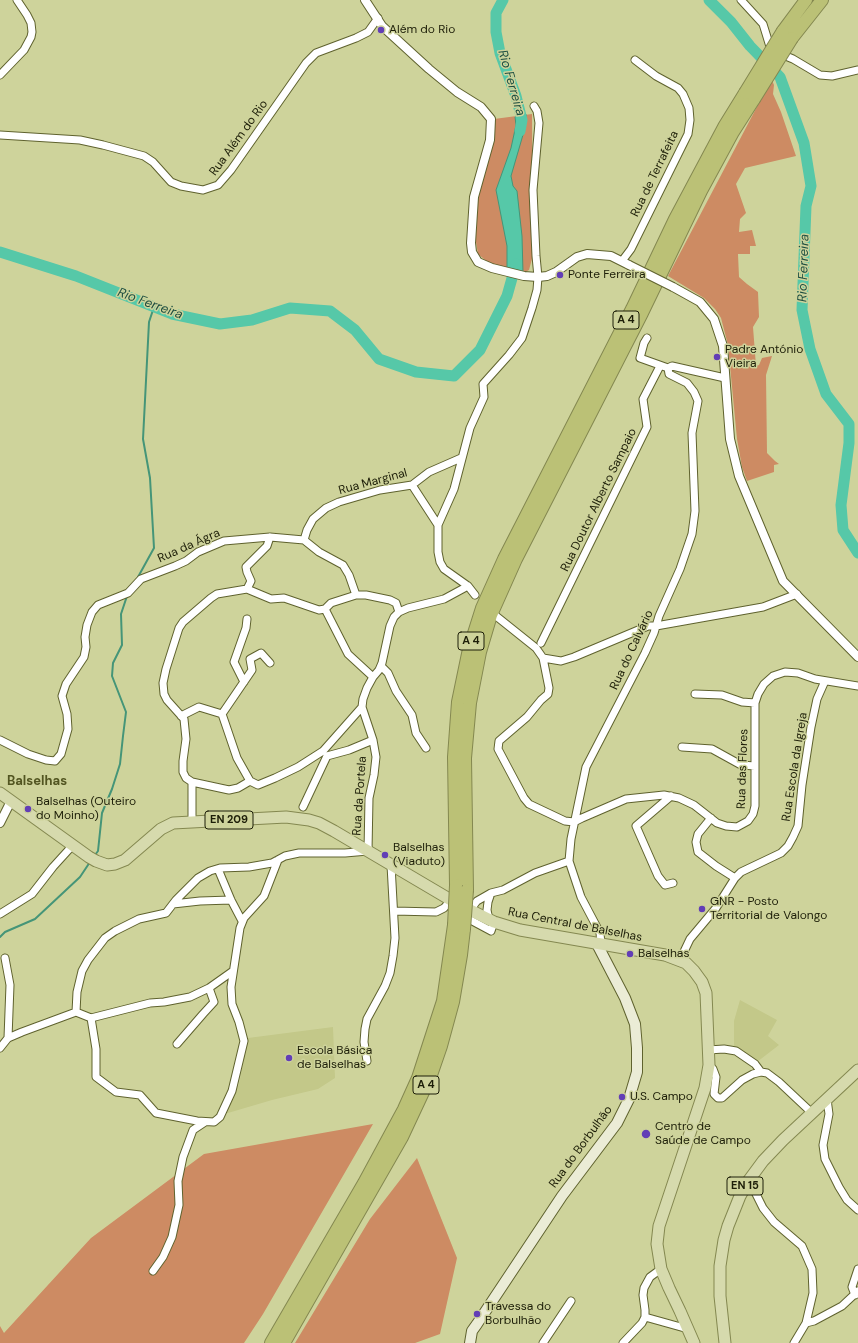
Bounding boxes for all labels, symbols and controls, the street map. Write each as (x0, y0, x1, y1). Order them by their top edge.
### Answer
place label: Além do Rio (389, 23, 455, 37)
marker: Além do Rio (376, 25, 386, 35)
water label: Rio Ferreira (494, 48, 528, 118)
street label: Rua Além do Rio (207, 97, 271, 179)
street label: Rua de Terrafeita (628, 129, 682, 219)
water label: Rio Ferreira (795, 234, 813, 302)
place label: Ponte Ferreira (568, 268, 645, 282)
marker: Ponte Ferreira (555, 270, 565, 280)
water label: Rio Ferreira (115, 285, 185, 323)
road number: A 4 (613, 311, 639, 329)
place label: Padre António Vieira (725, 343, 803, 371)
marker: Padre António Vieira (712, 352, 722, 362)
street label: Rua Doutor Alberto Sampaio (558, 426, 640, 574)
street label: Rua Marginal (337, 466, 409, 498)
street label: Rua da Ágra (156, 526, 222, 566)
street label: Rua do Calvário (607, 608, 657, 692)
road number: A 4 (458, 632, 484, 650)
street label: Rua Escola da Igreja (779, 711, 811, 823)
street label: Rua das Flores (734, 729, 752, 809)
street label: Rua da Portela (350, 756, 370, 836)
district label: Balselhas (7, 774, 67, 790)
place label: Balselhas (Outeiro do Moinho) (36, 795, 136, 823)
marker: Balselhas (Outeiro do Moinho) (23, 804, 33, 814)
road number: EN 209 (205, 811, 253, 829)
place label: Balselhas (Viaduto) (393, 841, 445, 869)
marker: Balselhas (Viaduto) (380, 850, 390, 860)
place label: GNR - Posto Territorial de Valongo (710, 895, 827, 923)
marker: GNR - Posto Territorial de Valongo (697, 904, 707, 914)
street label: Rua Central de Balselhas (507, 905, 643, 945)
place label: Balselhas (638, 947, 689, 961)
marker: Balselhas (625, 949, 635, 959)
place label: Escola Básica de Balselhas (297, 1044, 372, 1072)
marker: Escola Básica de Balselhas (284, 1053, 294, 1063)
road number: A 4 (413, 1076, 439, 1094)
place label: U.S. Campo (630, 1090, 693, 1104)
marker: U.S. Campo (617, 1092, 627, 1102)
street label: Rua do Borbulhão (546, 1103, 616, 1191)
place label: Centro de Saúde de Campo (655, 1120, 751, 1148)
marker: Centro de Saúde de Campo (640, 1128, 652, 1140)
road number: EN 15 (727, 1177, 763, 1195)
place label: Travessa do Borbulhão (485, 1300, 551, 1328)
marker: Travessa do Borbulhão (472, 1309, 482, 1319)

